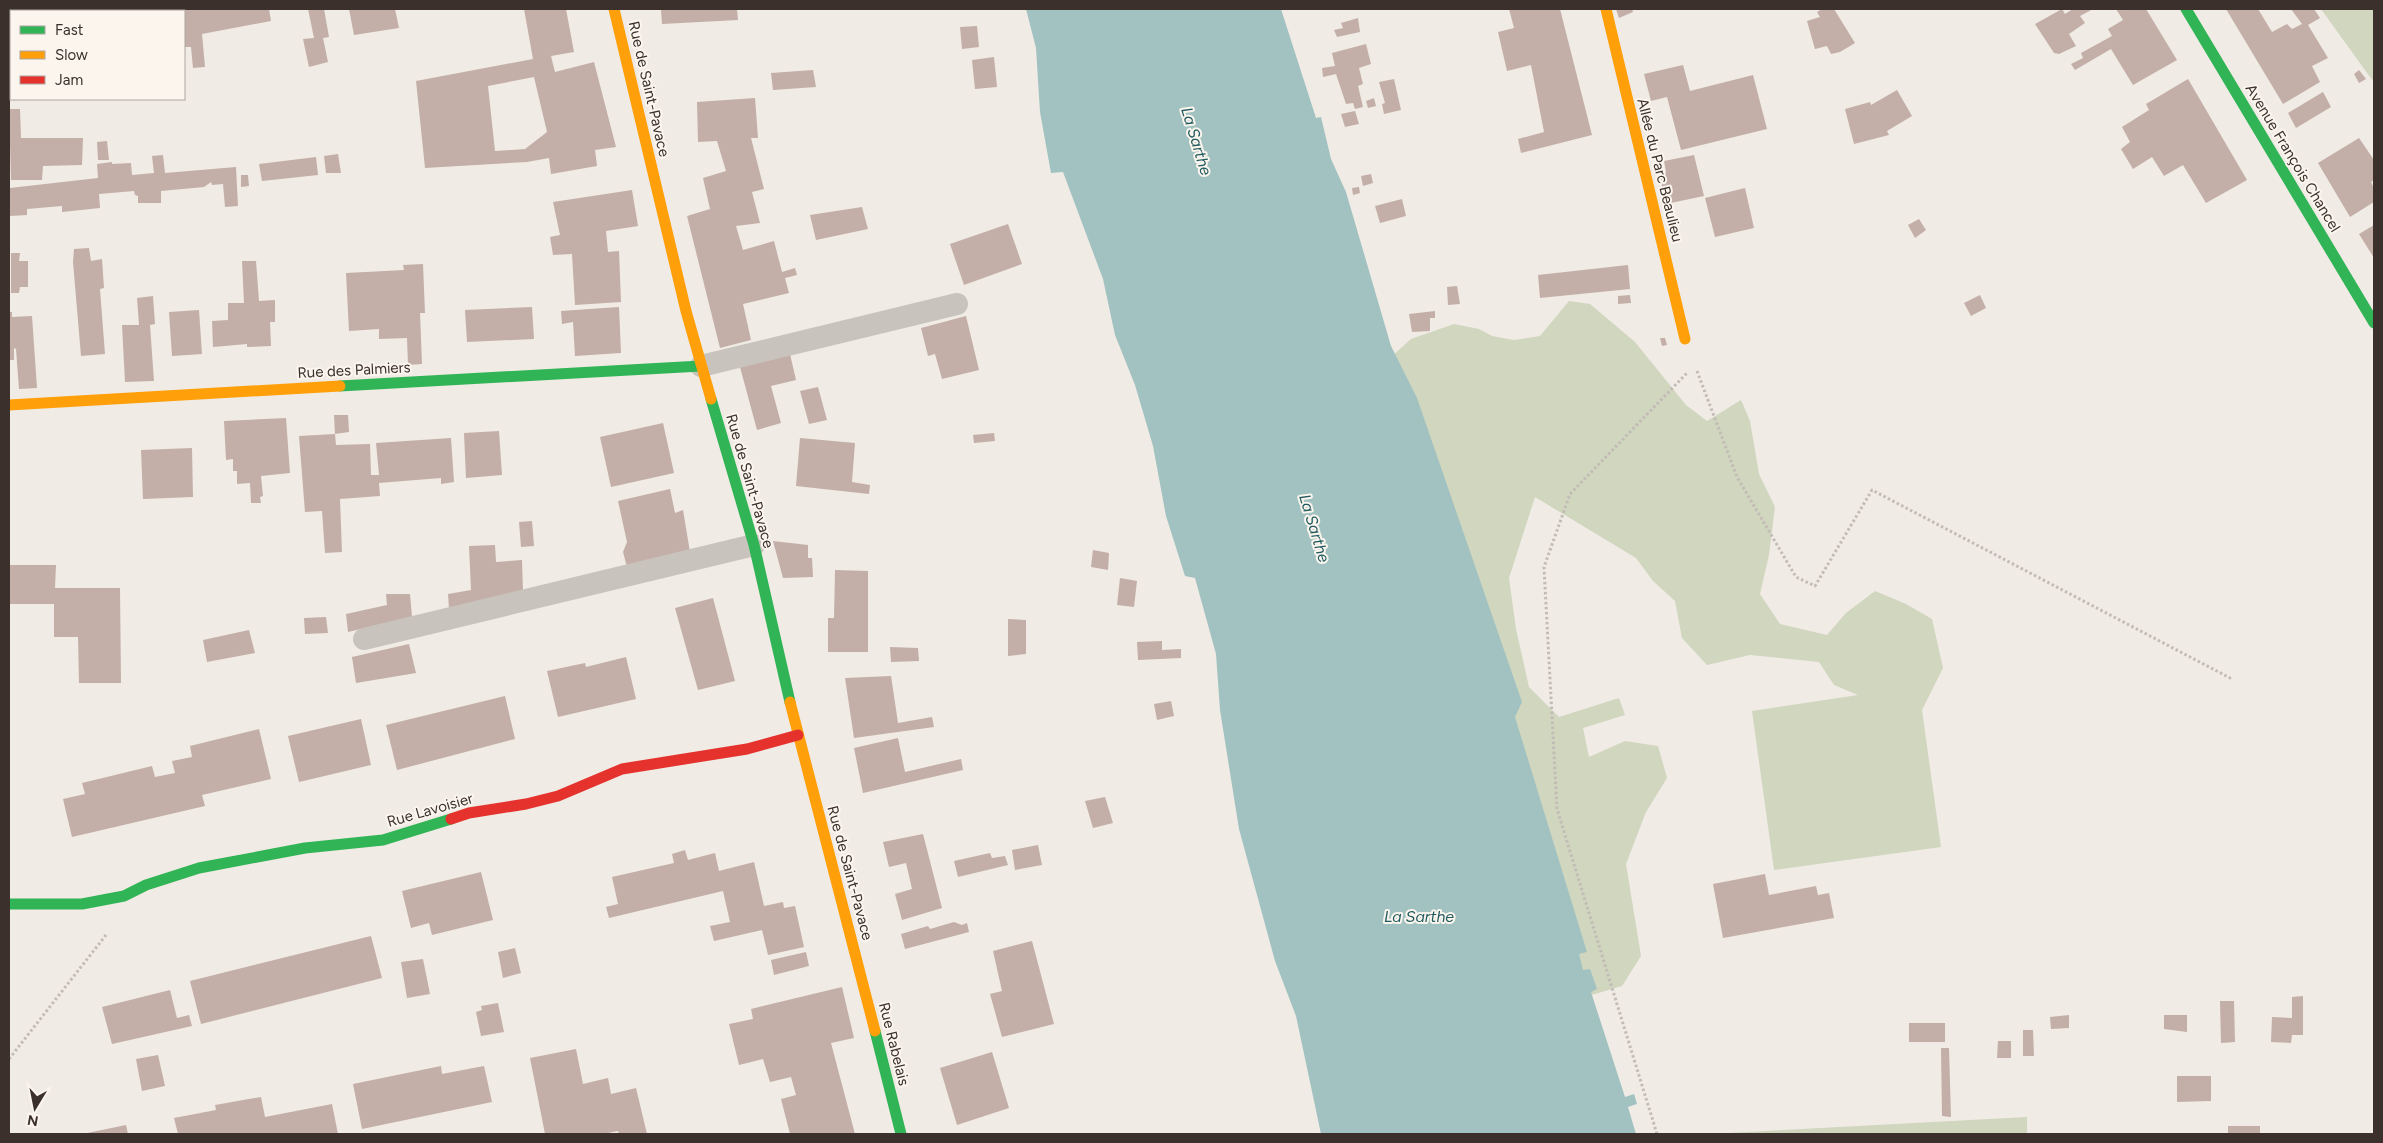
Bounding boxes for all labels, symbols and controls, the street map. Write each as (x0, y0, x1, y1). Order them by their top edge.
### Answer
legend (10, 10, 185, 100)
street label: Rue de Saint-Pavace (625, 19, 673, 159)
text: Fast (55, 21, 84, 39)
text: Slow (55, 46, 88, 64)
text: Jam (55, 71, 83, 89)
street label: Avenue François Chancel (2242, 81, 2344, 235)
street label: Allée du Parc Beaulieu (1633, 96, 1687, 244)
water label: La Sarthe (1177, 105, 1216, 178)
street label: Rue des Palmiers (297, 358, 411, 382)
street label: Rue de Saint-Pavace (722, 412, 778, 550)
water label: La Sarthe (1295, 492, 1334, 565)
street label: Rue Lavoisier (385, 789, 475, 831)
street label: Rue de Saint-Pavace (823, 804, 877, 942)
water label: La Sarthe (1384, 907, 1454, 926)
street label: Rue Rabelais (875, 1001, 913, 1087)
north arrow (10, 1083, 60, 1133)
text: N (26, 1111, 40, 1130)

